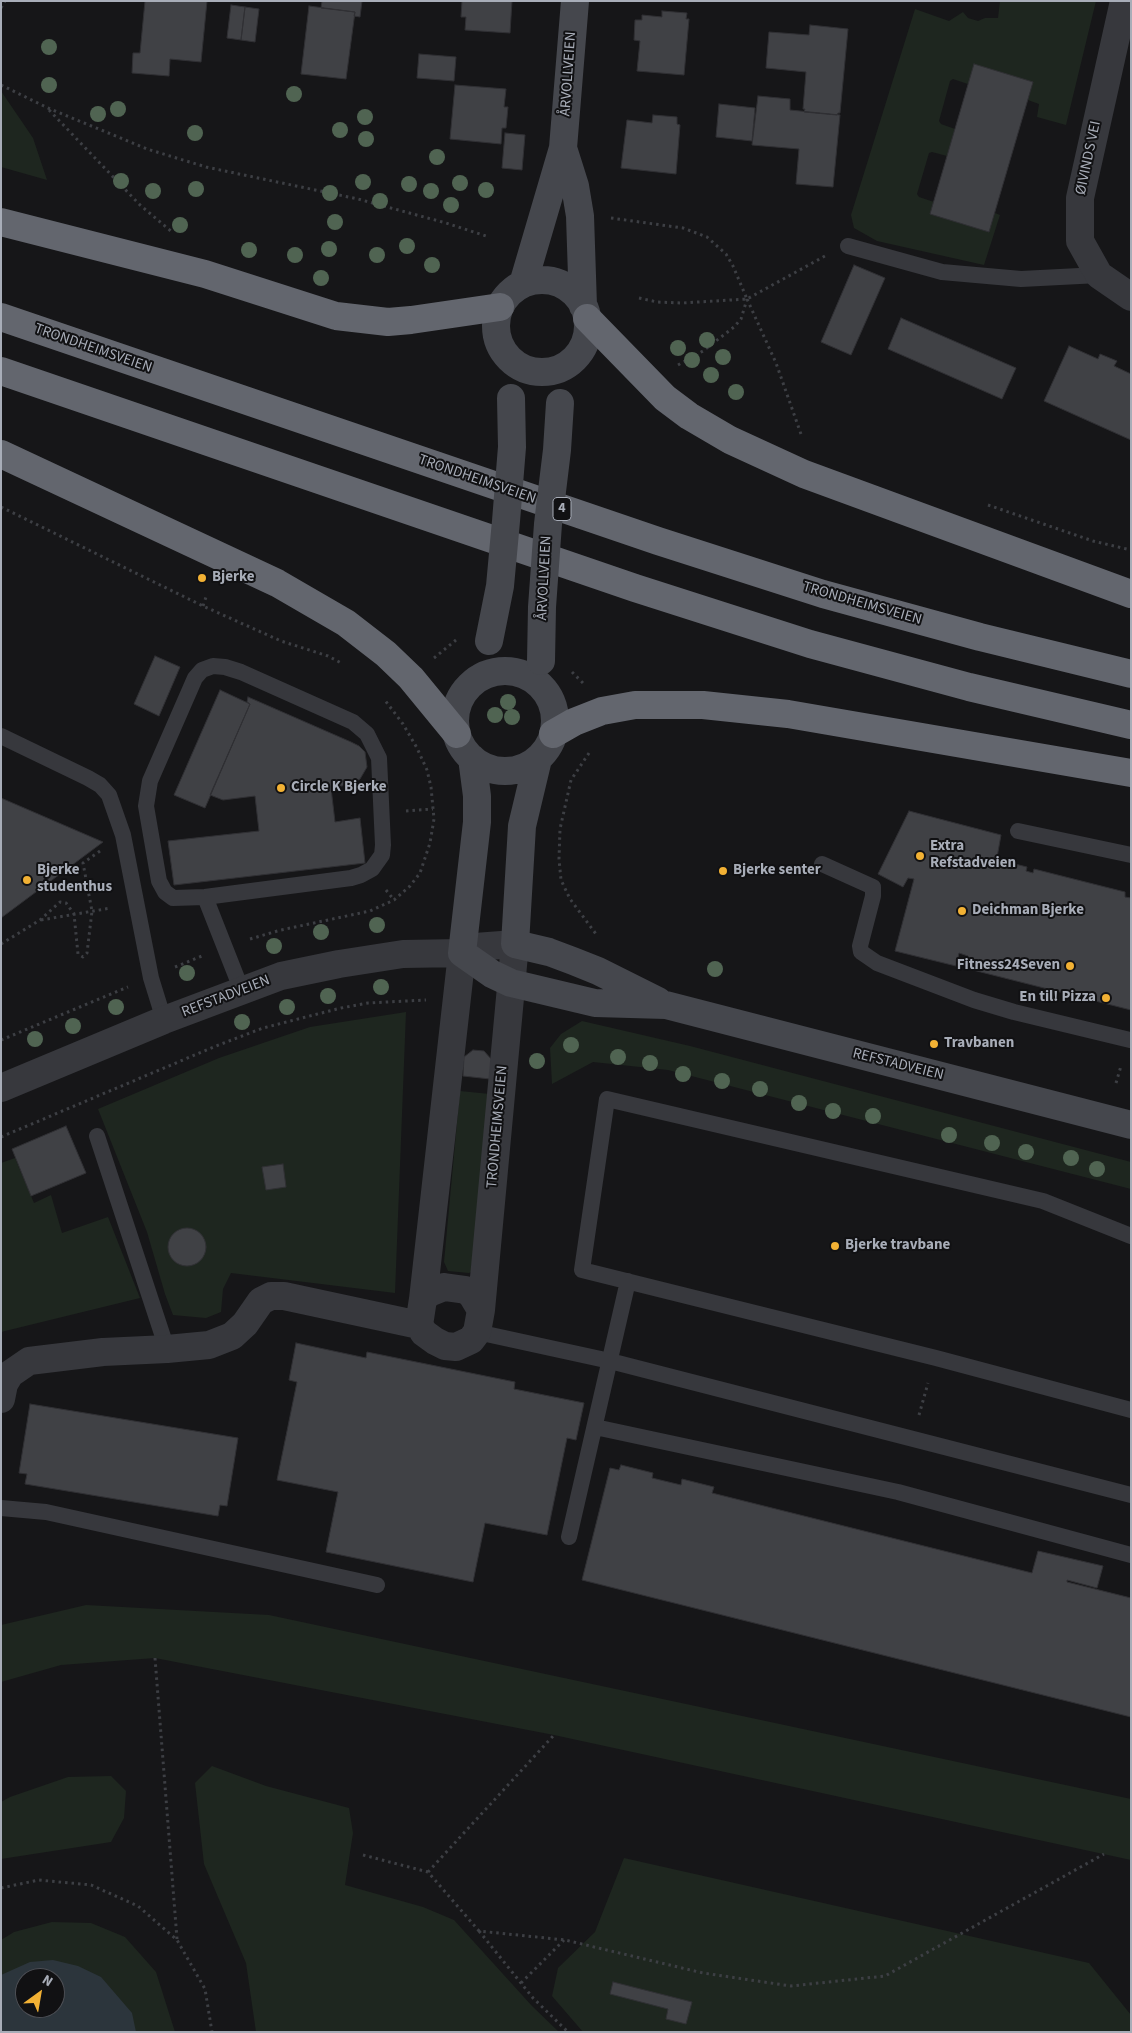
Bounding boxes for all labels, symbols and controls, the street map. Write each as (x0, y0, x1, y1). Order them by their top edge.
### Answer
street label: ÅRVOLLVEIEN (557, 31, 581, 117)
street label: ØIVINDS VEI (1072, 119, 1106, 197)
street label: TRONDHEIMSVEIEN (32, 320, 154, 378)
street label: TRONDHEIMSVEIEN (416, 451, 538, 509)
road number: 4 (553, 498, 571, 520)
street label: ÅRVOLLVEIEN (534, 535, 556, 621)
place label: Bjerke (212, 569, 255, 587)
marker: Bjerke (196, 572, 208, 584)
street label: TRONDHEIMSVEIEN (800, 578, 924, 630)
place label: Circle K Bjerke (291, 779, 387, 797)
marker: Circle K Bjerke (275, 782, 287, 794)
place label: Extra Refstadveien (930, 838, 1016, 873)
marker: Extra Refstadveien (914, 850, 926, 862)
place label: Bjerke studenthus (37, 862, 112, 897)
place label: Bjerke senter (733, 862, 821, 880)
marker: Bjerke senter (717, 865, 729, 877)
marker: Bjerke studenthus (21, 874, 33, 886)
place label: Deichman Bjerke (972, 902, 1084, 920)
marker: Deichman Bjerke (956, 905, 968, 917)
place label: Fitness24Seven (957, 957, 1060, 975)
marker: Fitness24Seven (1064, 960, 1076, 972)
street label: REFSTADVEIEN (179, 972, 273, 1022)
place label: En til! Pizza (1019, 989, 1096, 1007)
marker: En til! Pizza (1100, 992, 1112, 1004)
place label: Travbanen (944, 1035, 1014, 1053)
marker: Travbanen (928, 1038, 940, 1050)
street label: REFSTADVEIEN (851, 1045, 945, 1085)
street label: TRONDHEIMSVEIEN (484, 1065, 512, 1189)
place label: Bjerke travbane (845, 1237, 950, 1255)
marker: Bjerke travbane (829, 1240, 841, 1252)
north arrow (15, 1968, 65, 2018)
text: N (38, 1970, 57, 1992)

